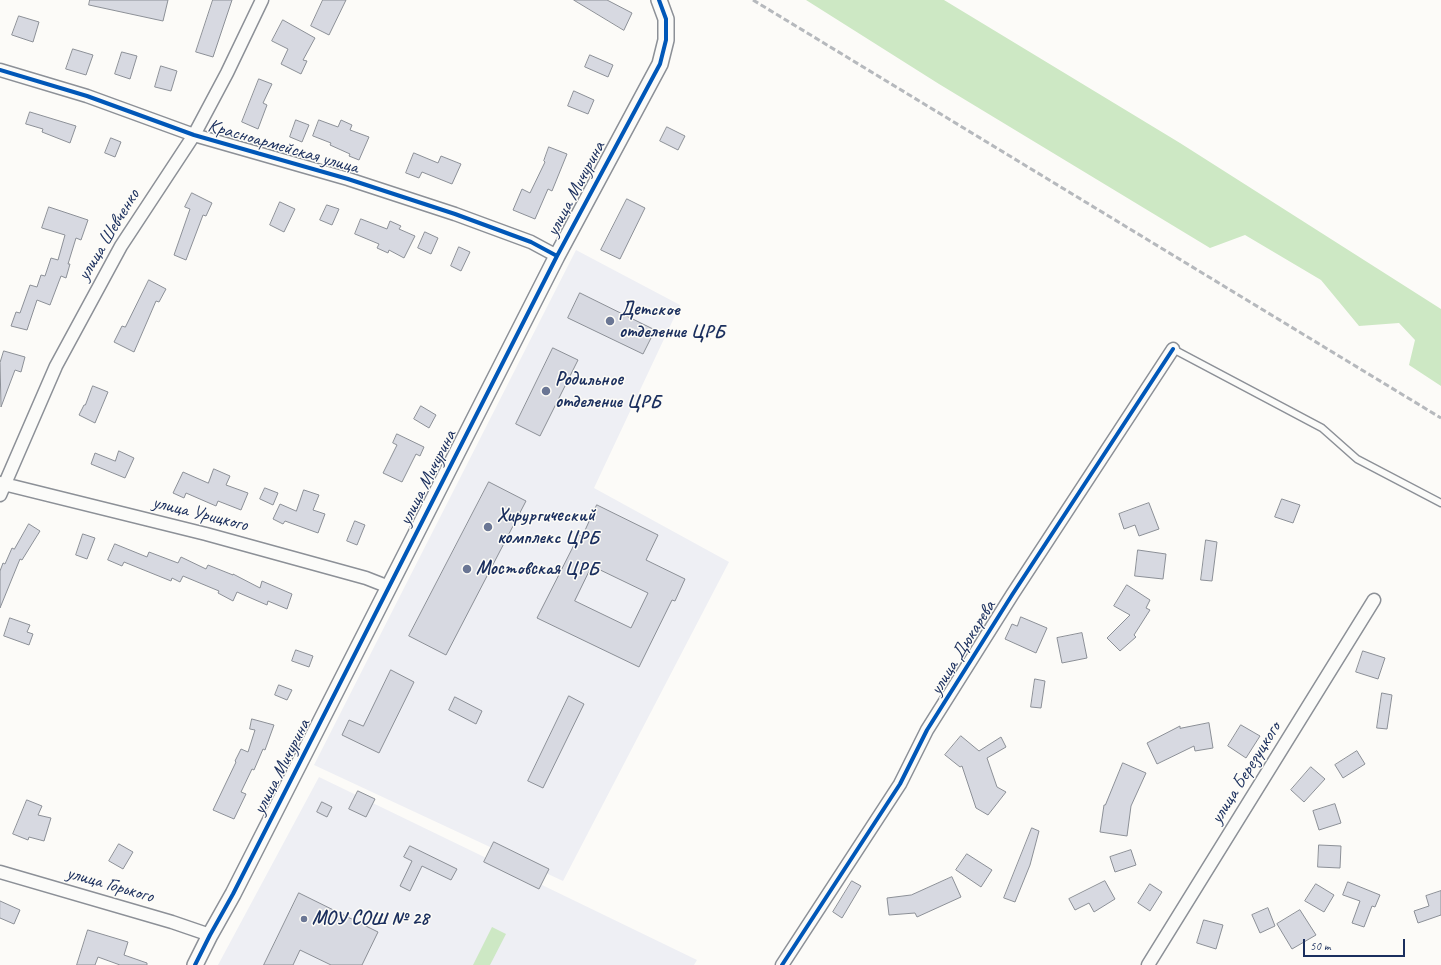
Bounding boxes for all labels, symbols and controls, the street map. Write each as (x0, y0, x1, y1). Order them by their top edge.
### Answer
street label: Красноармейская улица (205, 115, 361, 179)
street label: улица Мичурина (542, 138, 610, 240)
street label: улица Шевченко (73, 185, 145, 285)
place label: Детское отделение ЦРБ (619, 299, 725, 343)
marker: Детское отделение ЦРБ (604, 315, 616, 327)
place label: Родильное отделение ЦРБ (555, 369, 661, 413)
marker: Родильное отделение ЦРБ (540, 385, 552, 397)
street label: улица Мичурина (394, 427, 462, 529)
street label: улица Урицкого (150, 491, 250, 537)
place label: Хирургический комплекс ЦРБ (497, 505, 599, 549)
marker: Хирургический комплекс ЦРБ (482, 521, 494, 533)
place label: Мостовская ЦРБ (476, 558, 599, 580)
marker: Мостовская ЦРБ (461, 563, 473, 575)
street label: улица Дюкарева (925, 597, 1001, 699)
street label: улица Мичурина (248, 716, 316, 818)
street label: улица Березуцкого (1206, 718, 1286, 828)
street label: улица Горького (64, 862, 156, 908)
place label: МОУ СОШ № 28 (312, 908, 429, 930)
marker: МОУ СОШ № 28 (299, 914, 309, 924)
scale bar (1305, 931, 1407, 957)
text: 50 m (1310, 938, 1330, 954)

